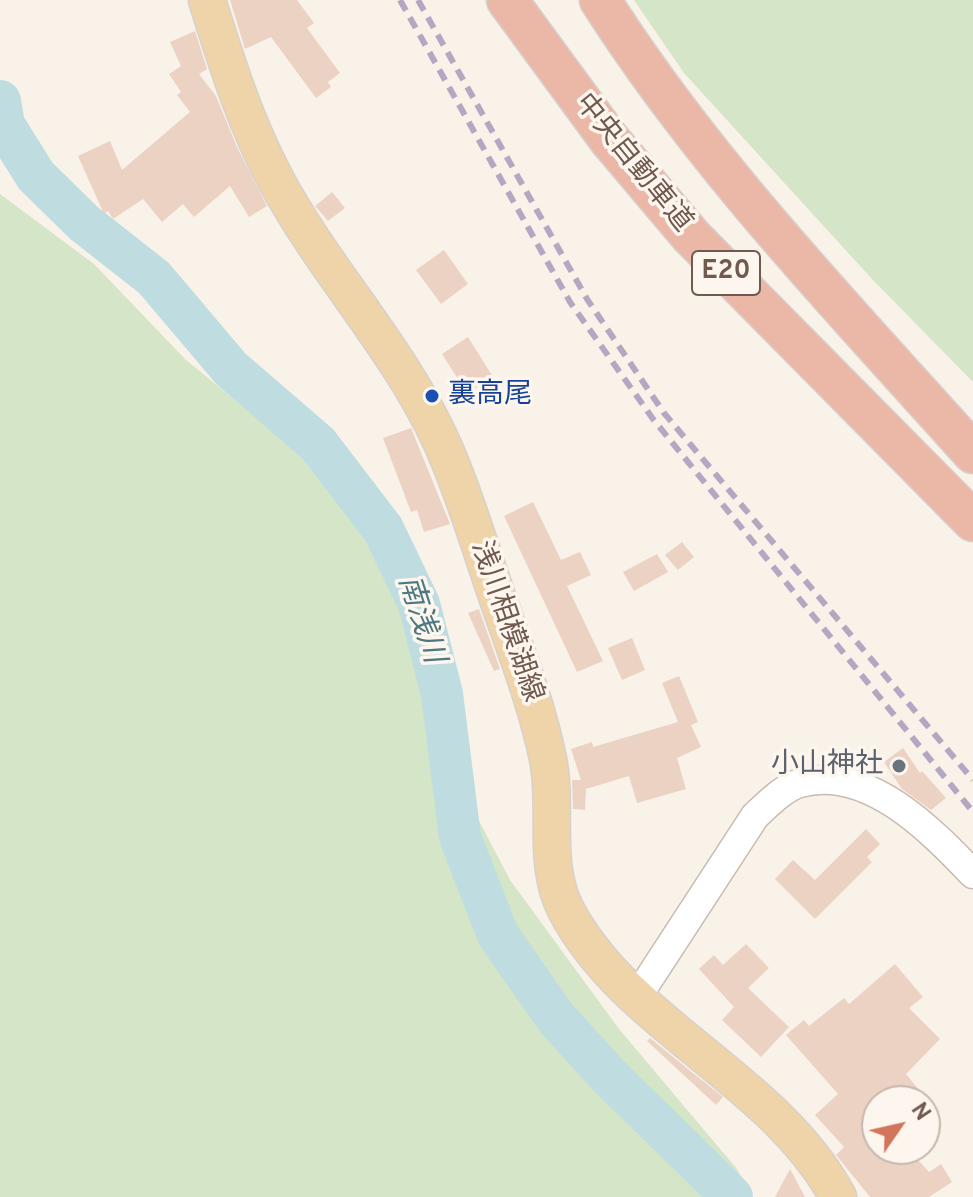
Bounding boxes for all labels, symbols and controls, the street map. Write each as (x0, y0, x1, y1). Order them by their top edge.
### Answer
street label: 中央自動車道 (566, 88, 698, 240)
road number: E20 (692, 251, 760, 295)
place label: 裏高尾 (448, 379, 532, 413)
marker: 裏高尾 (423, 387, 441, 405)
street label: 浅川相模湖線 (462, 537, 548, 707)
water label: 南浅川 (388, 572, 450, 668)
place label: 小山神社 (771, 749, 883, 783)
marker: 小山神社 (890, 757, 908, 775)
north arrow (861, 1085, 941, 1165)
text: N (904, 1098, 935, 1127)

